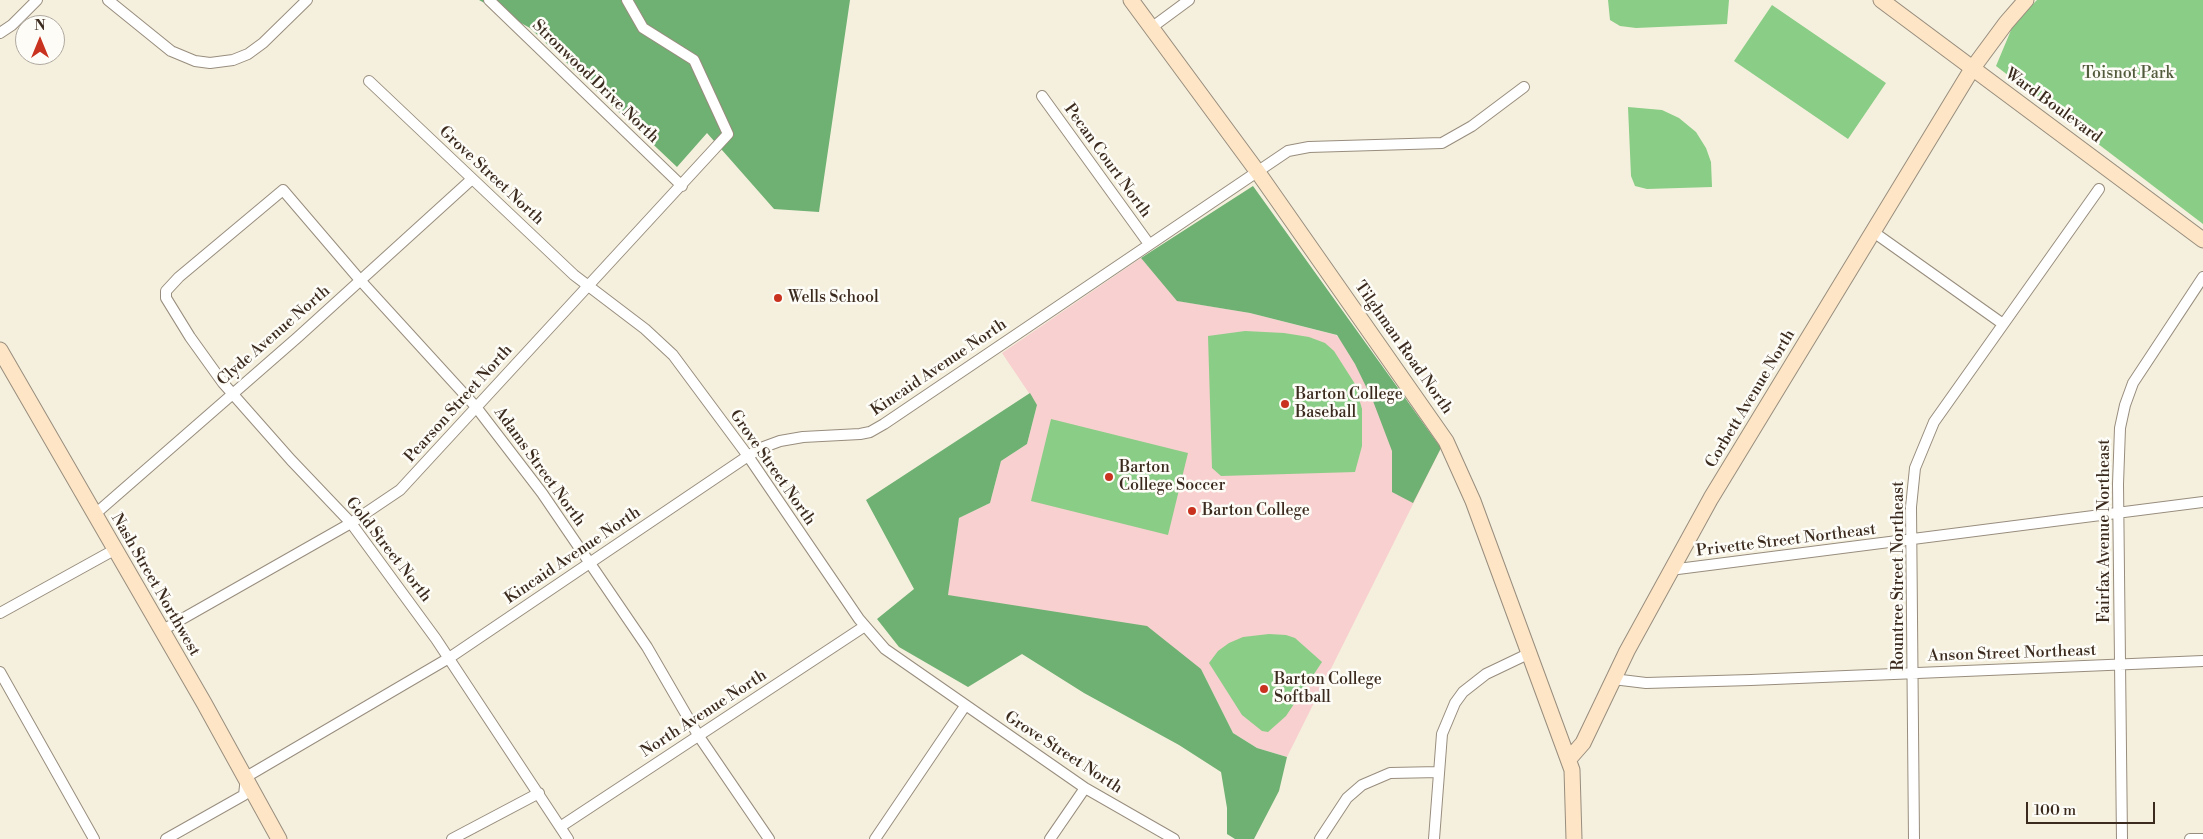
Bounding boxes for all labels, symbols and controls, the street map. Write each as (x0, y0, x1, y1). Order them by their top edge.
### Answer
north arrow (15, 15, 65, 65)
street label: Stronwood Drive North (528, 16, 662, 148)
text: N (34, 17, 46, 35)
park label: Toisnot Park (2082, 64, 2174, 84)
street label: Ward Boulevard (2001, 65, 2105, 147)
street label: Pecan Court North (1059, 100, 1155, 222)
street label: Grove Street North (435, 122, 547, 230)
street label: Tilghman Road North (1350, 278, 1456, 418)
street label: Clyde Avenue North (214, 282, 334, 390)
place label: Wells School (788, 288, 879, 308)
marker: Wells School (772, 292, 784, 304)
street label: Kincaid Avenue North (867, 315, 1011, 421)
street label: Corbett Avenue North (1702, 326, 1800, 472)
street label: Pearson Street North (401, 341, 517, 467)
place label: Barton College Baseball (1295, 385, 1403, 423)
marker: Barton College Baseball (1279, 398, 1291, 410)
street label: Adams Street North (489, 404, 589, 530)
street label: Grove Street North (725, 407, 819, 529)
street label: Fairfax Avenue Northeast (2095, 439, 2115, 623)
place label: Barton College Soccer (1119, 458, 1225, 496)
marker: Barton College Soccer (1103, 471, 1115, 483)
street label: Rountree Street Northeast (1889, 481, 1909, 671)
street label: Gold Street North (341, 494, 435, 606)
place label: Barton College (1202, 501, 1310, 521)
street label: Kincaid Avenue North (501, 503, 645, 609)
marker: Barton College (1186, 505, 1198, 517)
street label: Nash Street Northwest (106, 510, 204, 660)
street label: Privette Street Northeast (1695, 520, 1877, 562)
street label: Anson Street Northeast (1927, 641, 2097, 667)
street label: North Avenue North (637, 666, 771, 762)
place label: Barton College Softball (1274, 670, 1382, 708)
marker: Barton College Softball (1258, 683, 1270, 695)
street label: Grove Street North (1001, 708, 1125, 798)
scale bar (2028, 792, 2157, 824)
text: 100 m (2034, 801, 2076, 820)

